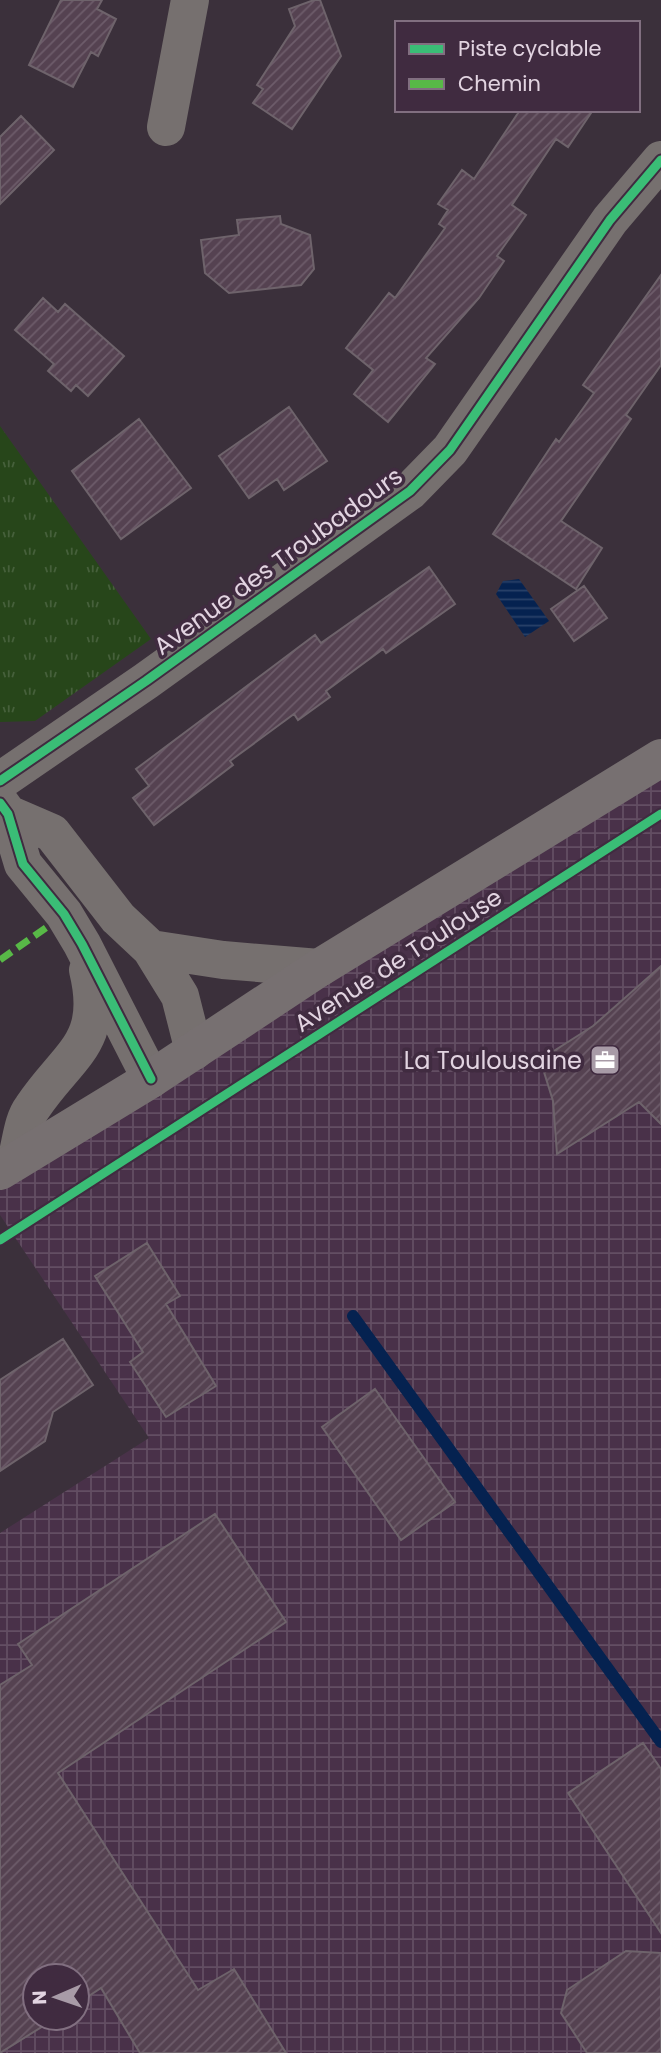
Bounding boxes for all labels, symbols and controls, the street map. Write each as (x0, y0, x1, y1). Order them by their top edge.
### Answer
legend (395, 21, 640, 112)
text: Piste cyclable (458, 34, 602, 63)
text: Chemin (458, 69, 541, 98)
street label: Avenue des Troubadours (147, 459, 409, 663)
street label: Avenue de Toulouse (288, 880, 508, 1040)
office icon: La Toulousaine (588, 1043, 622, 1077)
place label: La Toulousaine (404, 1044, 582, 1077)
north arrow (21, 1962, 91, 2032)
text: N (26, 1990, 53, 2005)

